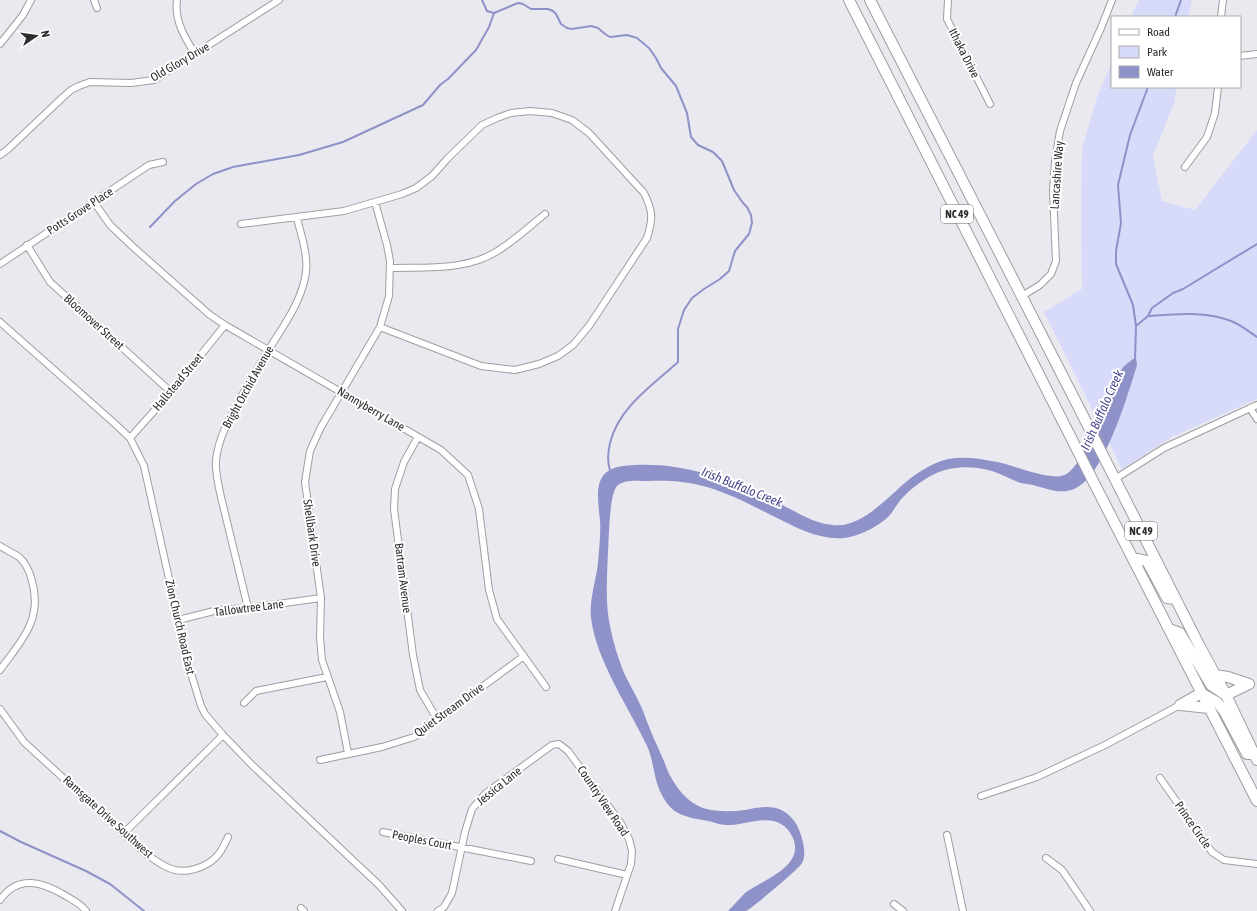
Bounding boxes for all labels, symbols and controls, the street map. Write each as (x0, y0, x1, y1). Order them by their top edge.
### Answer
north arrow (16, 16, 56, 56)
legend (1111, 16, 1241, 88)
text: Road (1147, 25, 1170, 39)
street label: Ithaka Drive (946, 26, 982, 80)
text: N (39, 29, 52, 38)
street label: Old Glory Drive (148, 39, 212, 85)
text: Park (1147, 45, 1168, 59)
text: Water (1147, 65, 1174, 79)
street label: Lancashire Way (1048, 140, 1066, 210)
street label: Potts Grove Place (44, 184, 116, 238)
road number: NC 49 (941, 205, 973, 223)
street label: Bloomover Street (61, 291, 127, 353)
street label: Bright Orchid Avenue (220, 343, 276, 431)
street label: Hallstead Street (150, 350, 207, 414)
water label: Irish Buffalo Creek (1078, 367, 1126, 452)
street label: Nannyberry Lane (335, 384, 407, 434)
water label: Irish Buffalo Creek (699, 464, 785, 510)
street label: Shellbark Drive (300, 499, 324, 567)
road number: NC 49 (1125, 522, 1157, 540)
street label: Bartram Avenue (392, 542, 414, 614)
street label: Zion Church Road East (162, 578, 198, 676)
street label: Tallowtree Lane (213, 597, 285, 619)
street label: Quiet Stream Drive (411, 680, 487, 740)
street label: Country View Road (574, 763, 632, 839)
street label: Jessica Lane (474, 764, 524, 808)
street label: Ramsgate Drive Southwest (60, 773, 156, 861)
street label: Prince Circle (1172, 799, 1214, 851)
street label: Peoples Court (391, 827, 454, 853)

